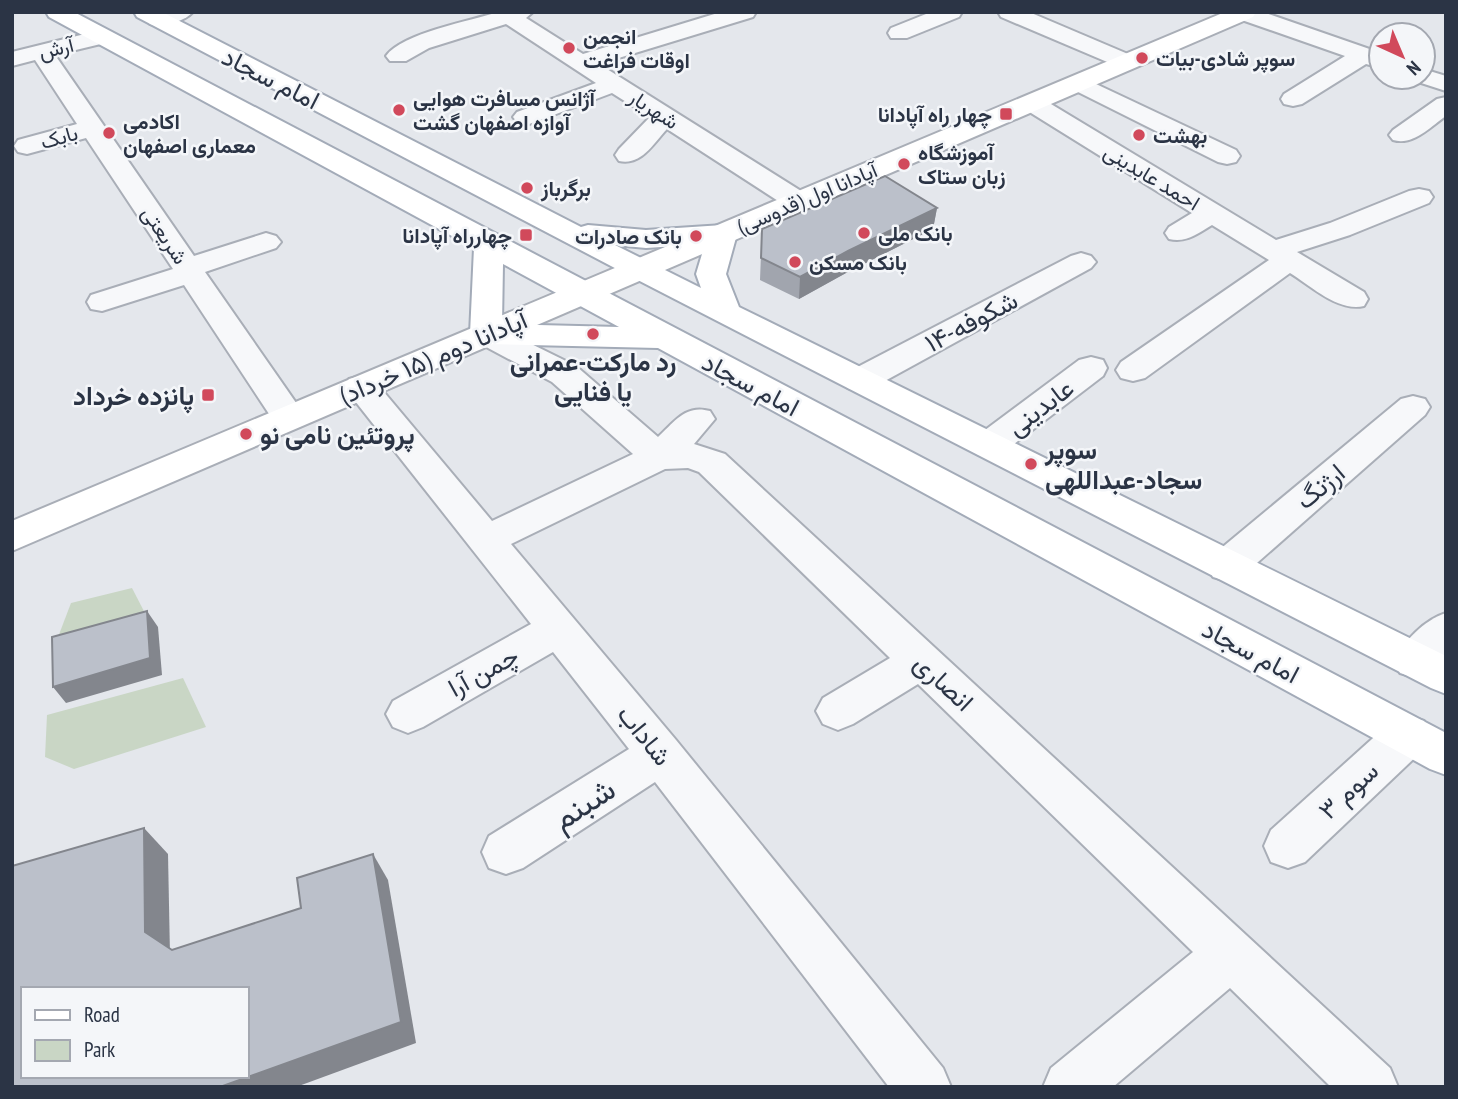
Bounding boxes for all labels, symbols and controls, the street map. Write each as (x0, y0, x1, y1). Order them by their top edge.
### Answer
north arrow (1367, 21, 1437, 91)
place label: انجمن اوقات فراغت (583, 23, 690, 74)
street label: آرش (36, 30, 78, 65)
street label: امام سجاد (216, 39, 325, 117)
marker: انجمن اوقات فراغت (561, 40, 577, 56)
place label: سوپر شادی-بیات (1156, 45, 1295, 73)
marker: سوپر شادی-بیات (1134, 50, 1150, 66)
text: N (1402, 56, 1426, 80)
street label: شهریار (623, 82, 684, 135)
place label: آژانس مسافرت هوایی آوازه اصفهان گشت (413, 85, 597, 136)
place label: چهار راه آپادانا (878, 101, 992, 129)
marker: آژانس مسافرت هوایی آوازه اصفهان گشت (391, 102, 407, 118)
marker: چهار راه آپادانا (998, 106, 1014, 122)
place label: اکادمی معماری اصفهان (123, 108, 256, 159)
street label: بابک (37, 119, 81, 155)
place label: بهشت (1153, 122, 1207, 149)
marker: اکادمی معماری اصفهان (101, 125, 117, 141)
marker: بهشت (1131, 127, 1147, 143)
street label: احمد عابدینی (1099, 138, 1205, 216)
place label: آموزشگاه زبان ستاک (918, 139, 1006, 190)
street label: آپادانا اول (قدوسی) (733, 155, 884, 241)
marker: آموزشگاه زبان ستاک (896, 156, 912, 172)
place label: برگرباز (540, 175, 591, 202)
marker: برگرباز (519, 180, 535, 196)
street label: شریعتی (136, 201, 194, 269)
place label: بانک ملی (878, 220, 953, 247)
place label: چهارراه آپادانا (402, 222, 512, 250)
place label: بانک صادرات (575, 223, 682, 250)
marker: بانک ملی (856, 225, 872, 241)
marker: چهارراه آپادانا (518, 227, 534, 243)
marker: بانک صادرات (688, 228, 704, 244)
place label: بانک مسکن (809, 249, 907, 276)
marker: بانک مسکن (787, 254, 803, 270)
street label: ۱۴-شکوفه (919, 283, 1023, 359)
street label: آپادانا دوم (۱۵ خرداد) (334, 302, 535, 413)
marker: رد مارکت-عمرانی یا فنایی (585, 326, 601, 342)
place label: رد مارکت-عمرانی یا فنایی (510, 345, 676, 408)
street label: امام سجاد (696, 345, 805, 424)
street label: عابدینی (1000, 371, 1080, 443)
place label: پانزده خرداد (73, 379, 194, 414)
marker: پانزده خرداد (200, 387, 216, 403)
place label: پروتئین نامی نو (260, 418, 415, 453)
marker: پروتئین نامی نو (238, 426, 254, 442)
place label: سوپر سجاد-عبداللهی (1044, 433, 1202, 496)
marker: سوپر سجاد-عبداللهی (1023, 456, 1039, 472)
street label: ارژنگ (1289, 456, 1351, 516)
street label: امام سجاد (1196, 612, 1305, 691)
street label: چمن آرا (442, 638, 525, 706)
street label: انصاری (907, 646, 981, 718)
street label: شاداب (611, 698, 679, 772)
street label: سوم ۳ (1311, 754, 1386, 827)
street label: شبنم (543, 767, 623, 840)
legend (21, 987, 248, 1078)
text: Road (84, 1001, 120, 1028)
text: Park (84, 1036, 115, 1063)

